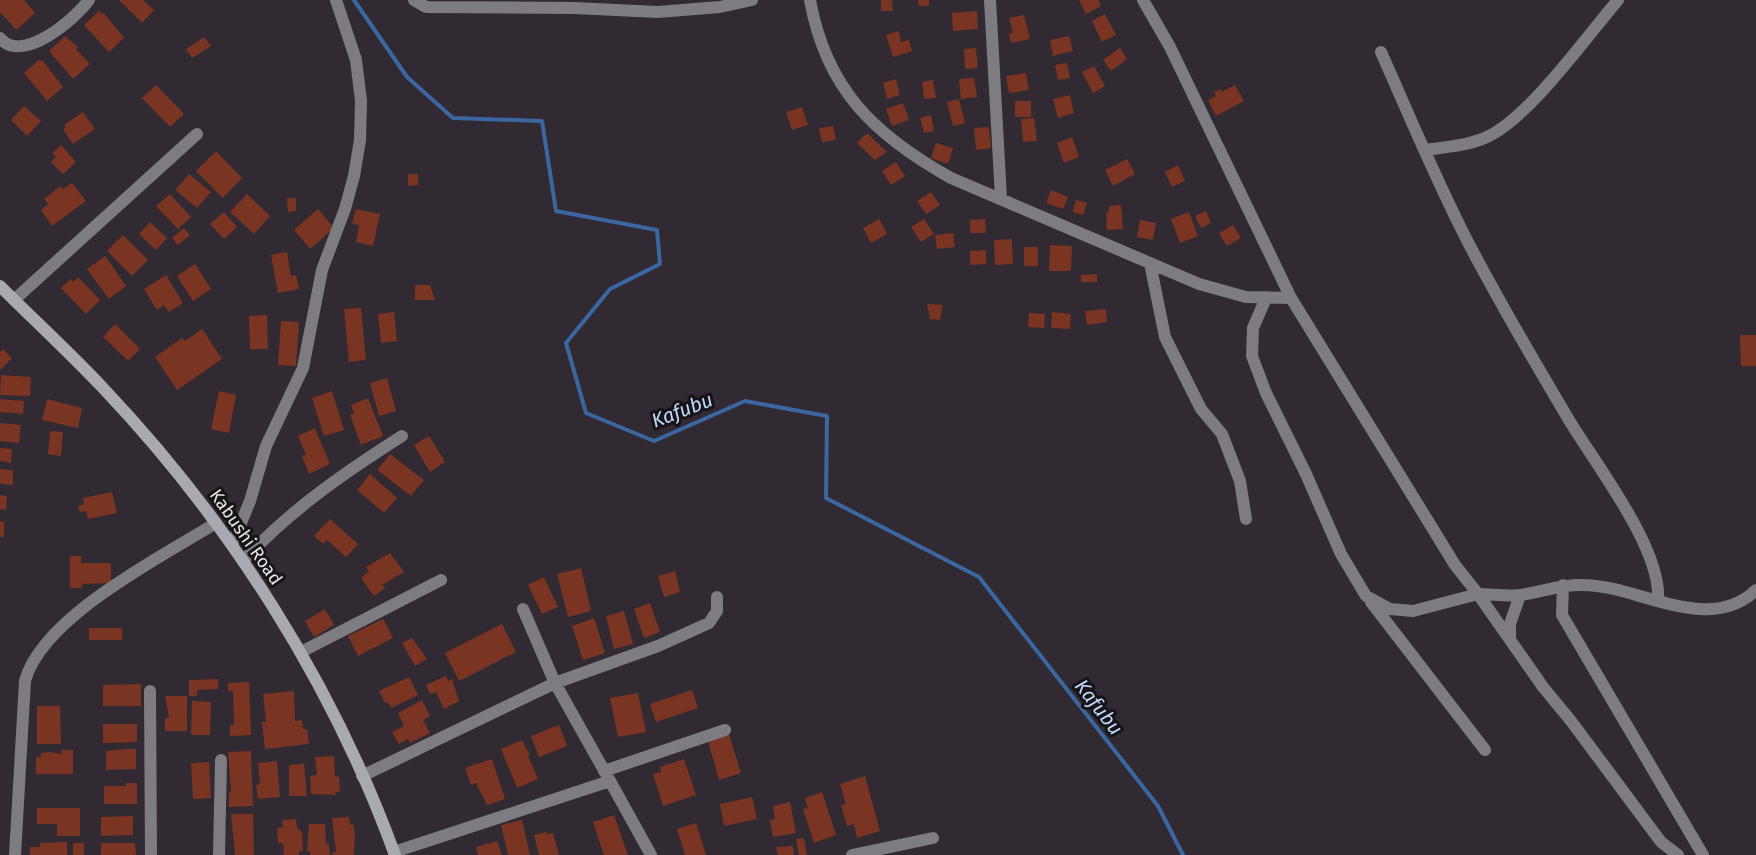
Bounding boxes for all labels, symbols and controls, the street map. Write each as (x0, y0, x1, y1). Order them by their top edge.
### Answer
water label: Kafubu (648, 387, 716, 433)
street label: Kabushi Road (205, 485, 287, 589)
water label: Kafubu (1070, 674, 1128, 740)

